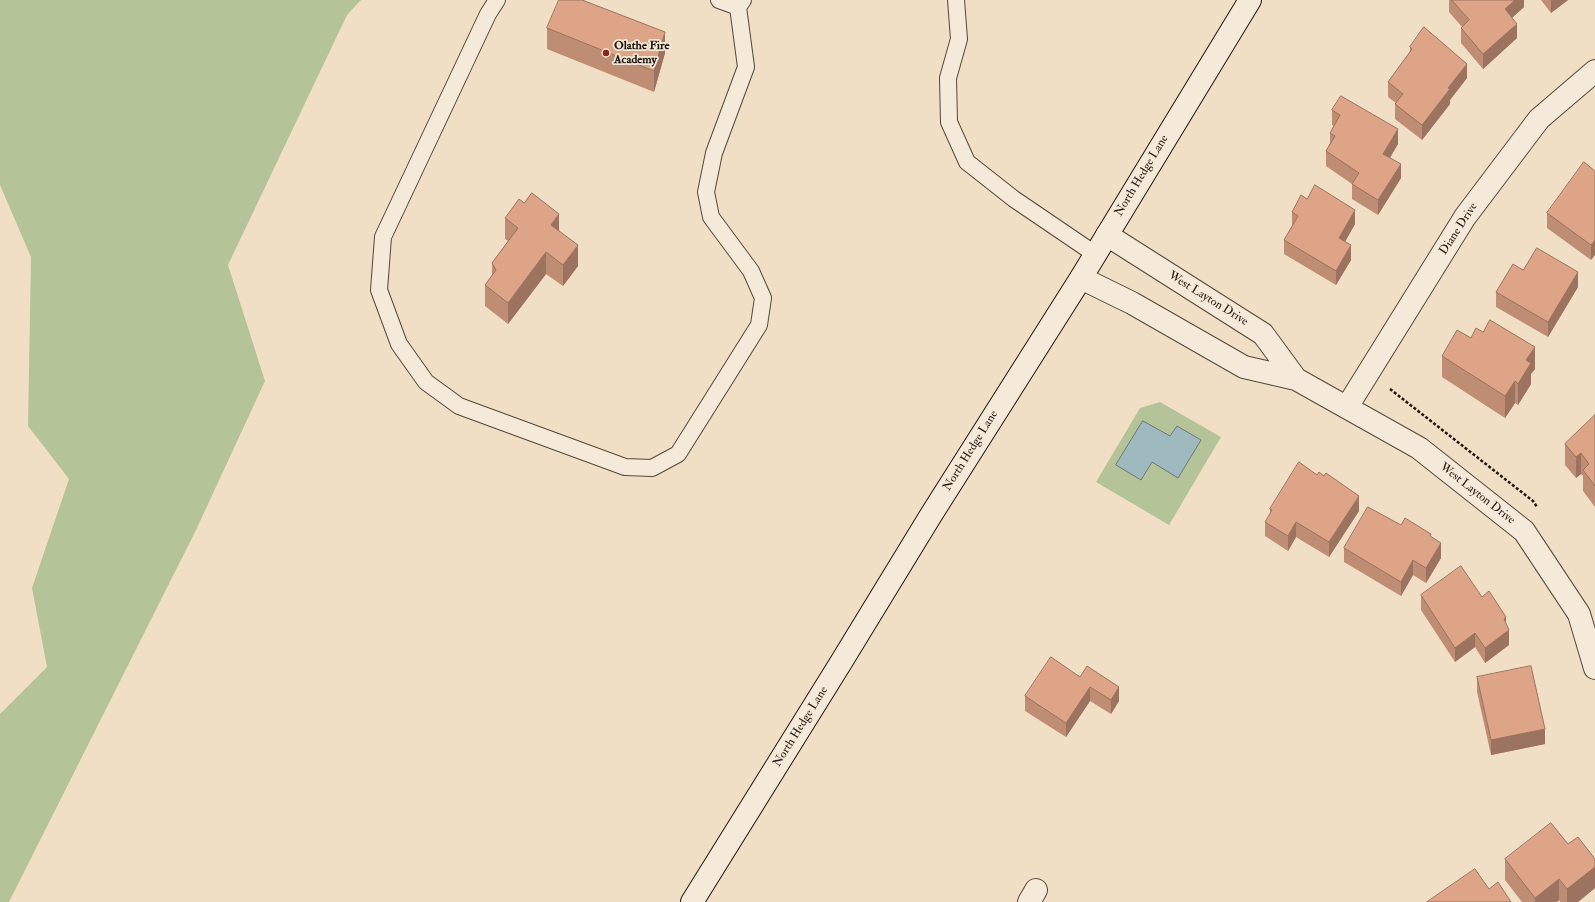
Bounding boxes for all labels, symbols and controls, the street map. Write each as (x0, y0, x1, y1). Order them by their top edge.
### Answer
place label: Olathe Fire Academy (614, 39, 670, 67)
marker: Olathe Fire Academy (601, 48, 611, 58)
street label: North Hedge Lane (1112, 133, 1172, 219)
street label: Diane Drive (1437, 200, 1481, 258)
street label: West Layton Drive (1165, 269, 1251, 329)
street label: North Hedge Lane (940, 408, 1002, 494)
street label: West Layton Drive (1437, 460, 1517, 528)
street label: North Hedge Lane (770, 684, 832, 770)

